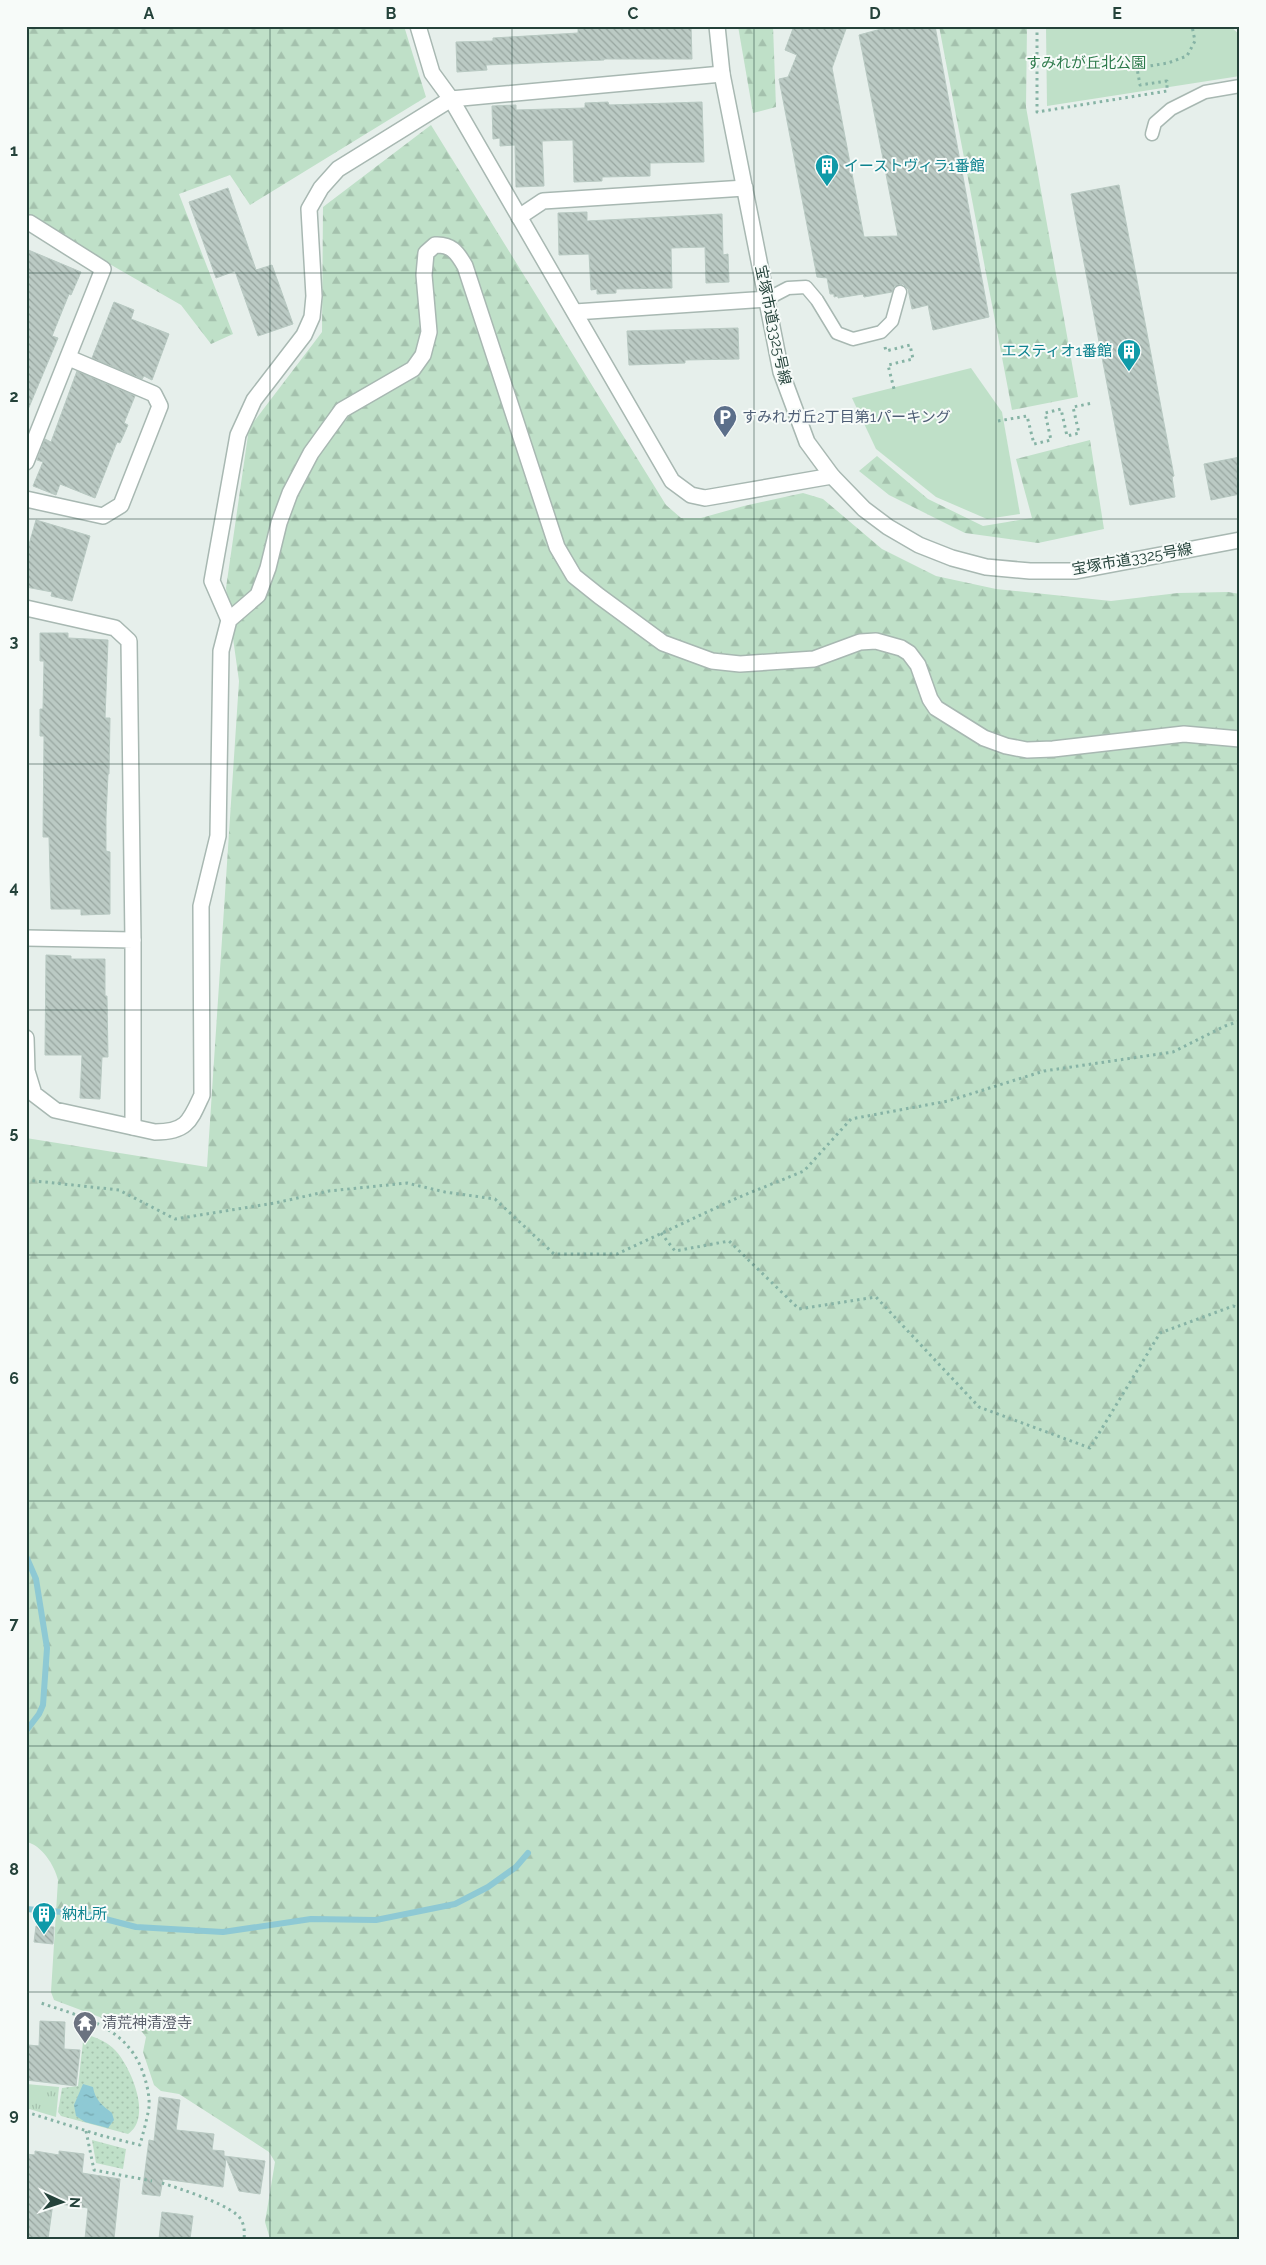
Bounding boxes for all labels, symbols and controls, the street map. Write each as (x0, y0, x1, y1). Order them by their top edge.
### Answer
text: A (144, 4, 155, 23)
text: B (386, 4, 397, 23)
text: C (628, 4, 639, 23)
text: D (869, 4, 881, 23)
text: E (1112, 4, 1122, 23)
park label: すみれが丘北公園 (1026, 54, 1146, 72)
text: 1 (10, 141, 18, 160)
building icon: イーストヴィラ1番館 (814, 153, 840, 187)
place label: イーストヴィラ1番館 (844, 157, 985, 175)
street label: 宝塚市道3325号線 (752, 263, 794, 387)
building icon: エスティオ1番館 (1116, 338, 1142, 372)
place label: エスティオ1番館 (1001, 342, 1112, 360)
text: 2 (9, 387, 19, 406)
parking icon: すみれガ丘2丁目第1パーキング (712, 404, 738, 438)
place label: すみれガ丘2丁目第1パーキング (742, 408, 951, 426)
street label: 宝塚市道3325号線 (1070, 540, 1194, 578)
text: 3 (10, 632, 19, 651)
text: 4 (9, 878, 19, 897)
text: 5 (10, 1123, 19, 1142)
text: 6 (9, 1369, 19, 1388)
text: 7 (10, 1614, 19, 1633)
text: 8 (9, 1860, 19, 1879)
building icon: 納札所 (31, 1901, 57, 1935)
place label: 納札所 (62, 1905, 107, 1923)
temple icon: 清荒神清澄寺 (72, 2010, 98, 2044)
place label: 清荒神清澄寺 (102, 2014, 192, 2032)
text: 9 (9, 2105, 19, 2124)
north arrow (38, 2178, 88, 2228)
text: N (67, 2197, 83, 2208)

